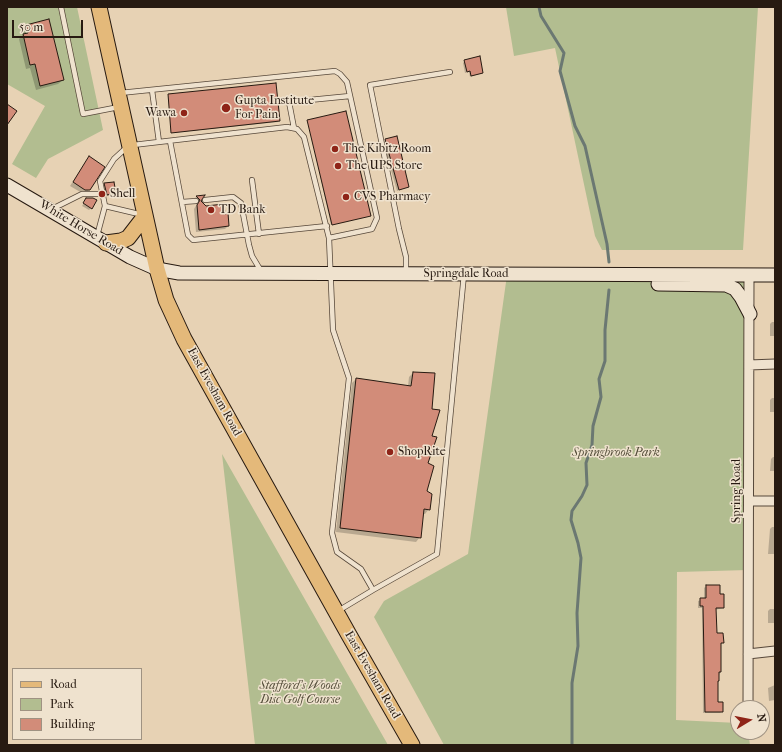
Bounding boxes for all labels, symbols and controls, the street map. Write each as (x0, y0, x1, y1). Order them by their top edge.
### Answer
scale bar (14, 12, 85, 38)
text: 50 m (19, 20, 43, 34)
place label: Gupta Institute For Pain (235, 94, 314, 122)
marker: Gupta Institute For Pain (220, 102, 232, 114)
place label: Wawa (145, 106, 176, 120)
marker: Wawa (179, 108, 189, 118)
place label: The Kibitz Room (343, 142, 431, 156)
marker: The Kibitz Room (330, 144, 340, 154)
place label: The UPS Store (346, 159, 422, 173)
marker: The UPS Store (333, 161, 343, 171)
place label: Shell (110, 187, 135, 201)
marker: Shell (97, 189, 107, 199)
place label: CVS Pharmacy (354, 190, 430, 204)
marker: CVS Pharmacy (341, 192, 351, 202)
street label: White Horse Road (37, 197, 125, 259)
place label: TD Bank (219, 203, 265, 217)
marker: TD Bank (206, 205, 216, 215)
street label: Springdale Road (423, 267, 509, 281)
street label: East Evesham Road (184, 345, 244, 439)
place label: ShopRite (398, 445, 446, 459)
park label: Springbrook Park (572, 446, 660, 460)
marker: ShopRite (385, 447, 395, 457)
street label: Spring Road (730, 459, 744, 523)
street label: East Evesham Road (341, 629, 403, 721)
legend (12, 668, 142, 740)
text: Road (50, 677, 77, 691)
park label: Stafford's Woods Disc Golf Course (260, 679, 340, 707)
text: Park (50, 697, 74, 711)
north arrow (730, 700, 770, 740)
text: N (754, 713, 768, 723)
text: Building (50, 717, 95, 731)

